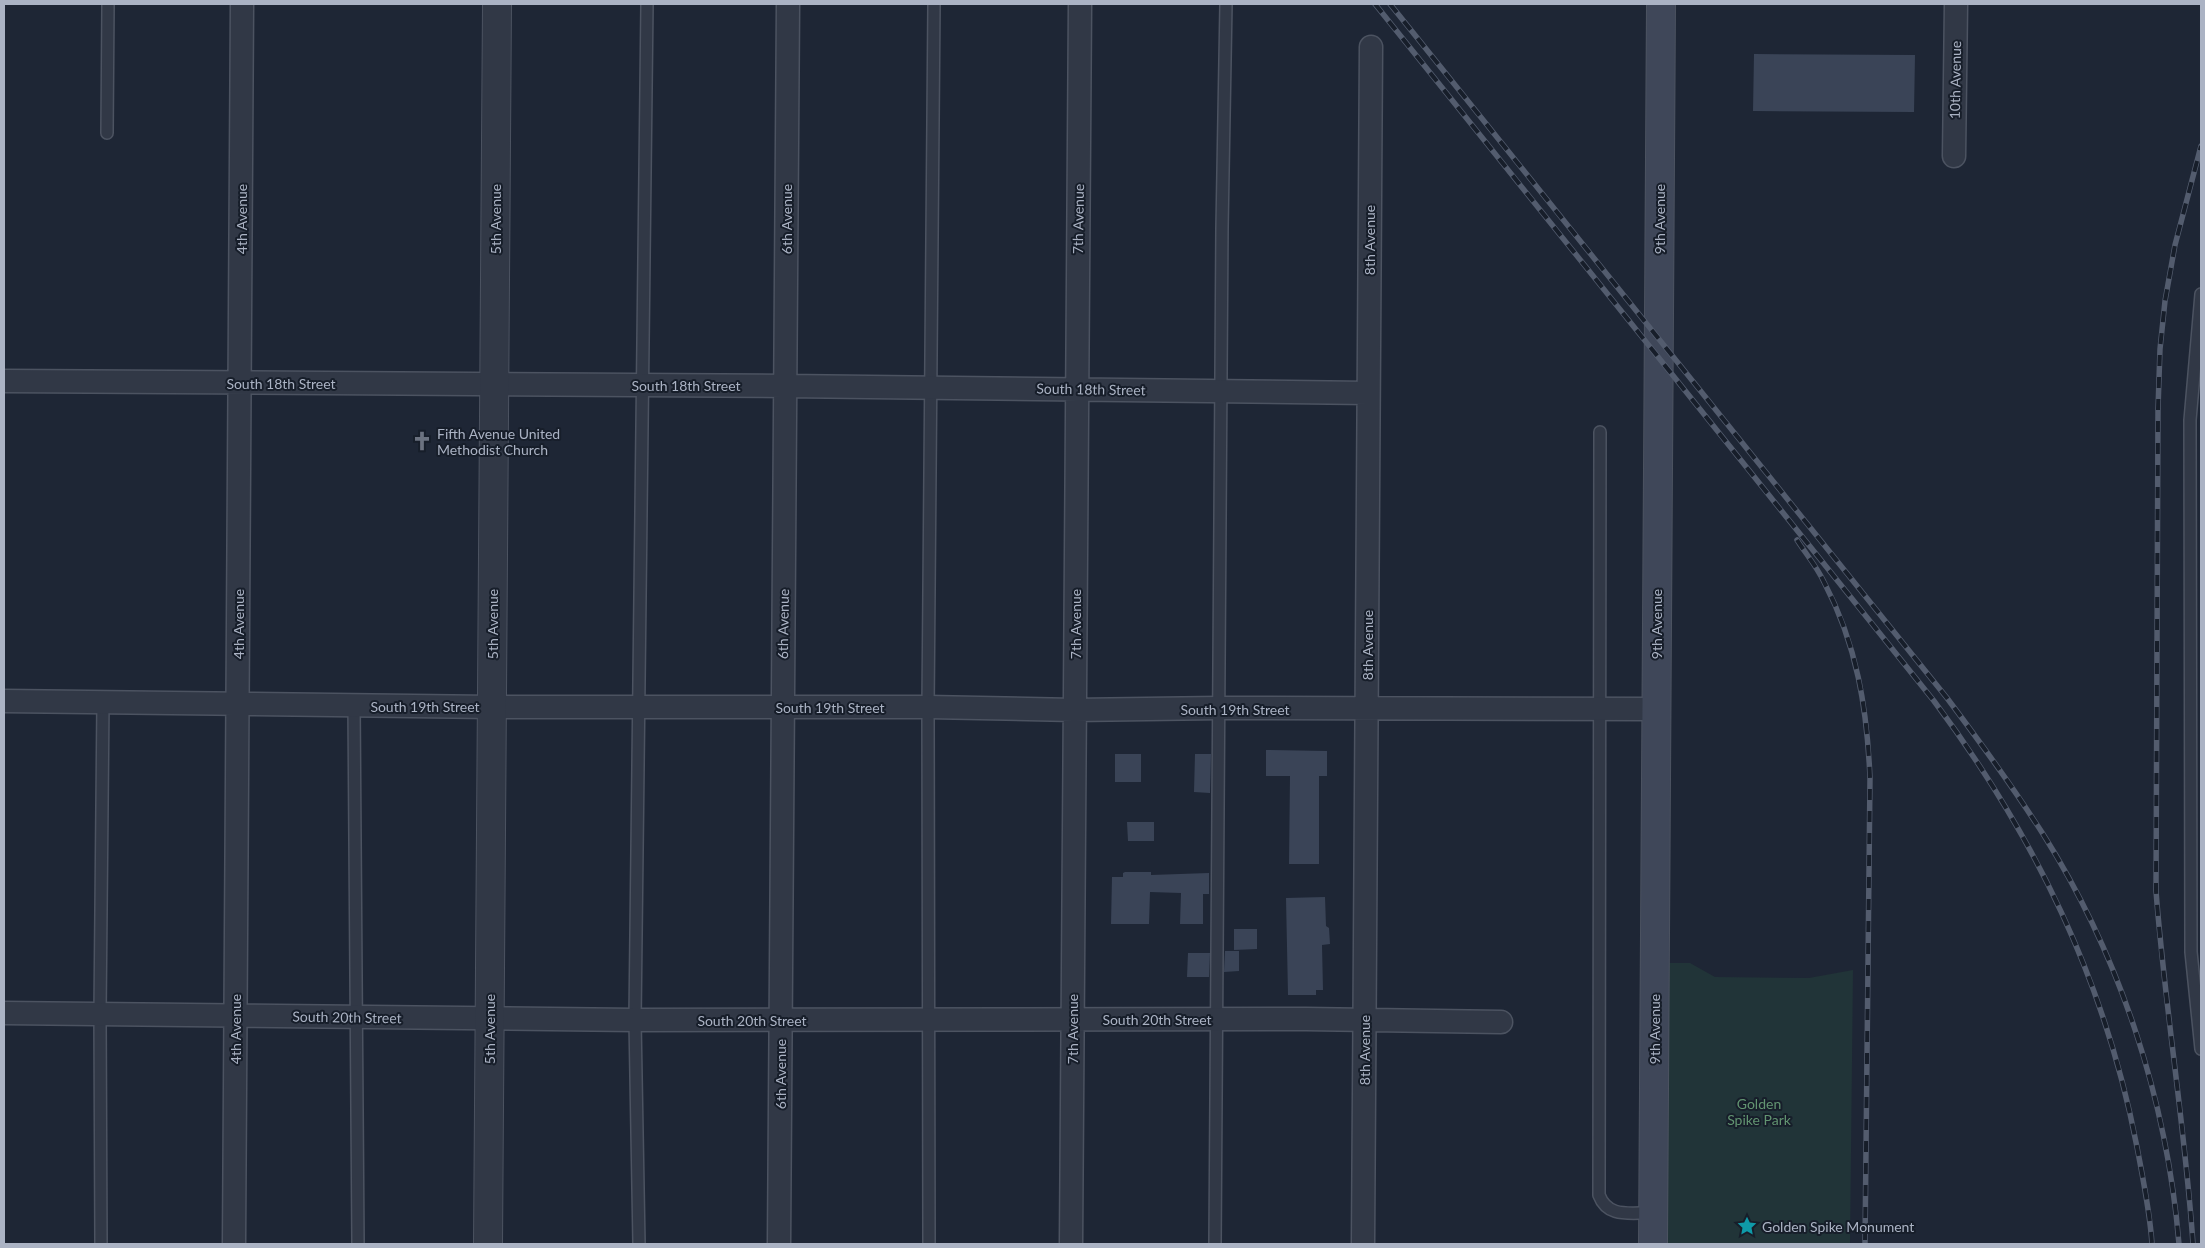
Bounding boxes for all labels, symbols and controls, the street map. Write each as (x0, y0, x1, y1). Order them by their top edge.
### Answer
street label: 10th Avenue (1946, 41, 1964, 119)
street label: 4th Avenue (233, 184, 250, 254)
street label: 5th Avenue (487, 184, 504, 254)
street label: 6th Avenue (778, 184, 795, 254)
street label: 7th Avenue (1069, 184, 1087, 254)
street label: 9th Avenue (1651, 184, 1668, 254)
street label: 8th Avenue (1361, 205, 1378, 275)
street label: South 18th Street (226, 375, 336, 392)
street label: South 18th Street (631, 377, 741, 394)
street label: South 18th Street (1036, 380, 1146, 398)
place label: Fifth Avenue United Methodist Church (437, 425, 560, 458)
church icon: Fifth Avenue United Methodist Church (411, 430, 433, 452)
street label: 4th Avenue (230, 589, 247, 659)
street label: 5th Avenue (484, 589, 501, 659)
street label: 6th Avenue (774, 589, 792, 659)
street label: 7th Avenue (1067, 589, 1084, 659)
street label: 9th Avenue (1648, 589, 1665, 659)
street label: 8th Avenue (1359, 610, 1376, 680)
street label: South 19th Street (370, 698, 480, 715)
street label: South 19th Street (775, 699, 885, 716)
street label: South 19th Street (1180, 701, 1290, 718)
street label: 4th Avenue (227, 994, 244, 1064)
street label: 5th Avenue (481, 994, 498, 1064)
street label: 7th Avenue (1064, 994, 1081, 1064)
street label: 9th Avenue (1646, 994, 1663, 1064)
street label: South 20th Street (292, 1008, 402, 1026)
street label: South 20th Street (1102, 1011, 1212, 1028)
street label: South 20th Street (697, 1012, 807, 1029)
street label: 8th Avenue (1356, 1015, 1373, 1085)
street label: 6th Avenue (772, 1039, 789, 1109)
park label: Golden Spike Park (1727, 1095, 1792, 1128)
place icon: Golden Spike Monument (1736, 1215, 1758, 1237)
place label: Golden Spike Monument (1762, 1218, 1914, 1235)

